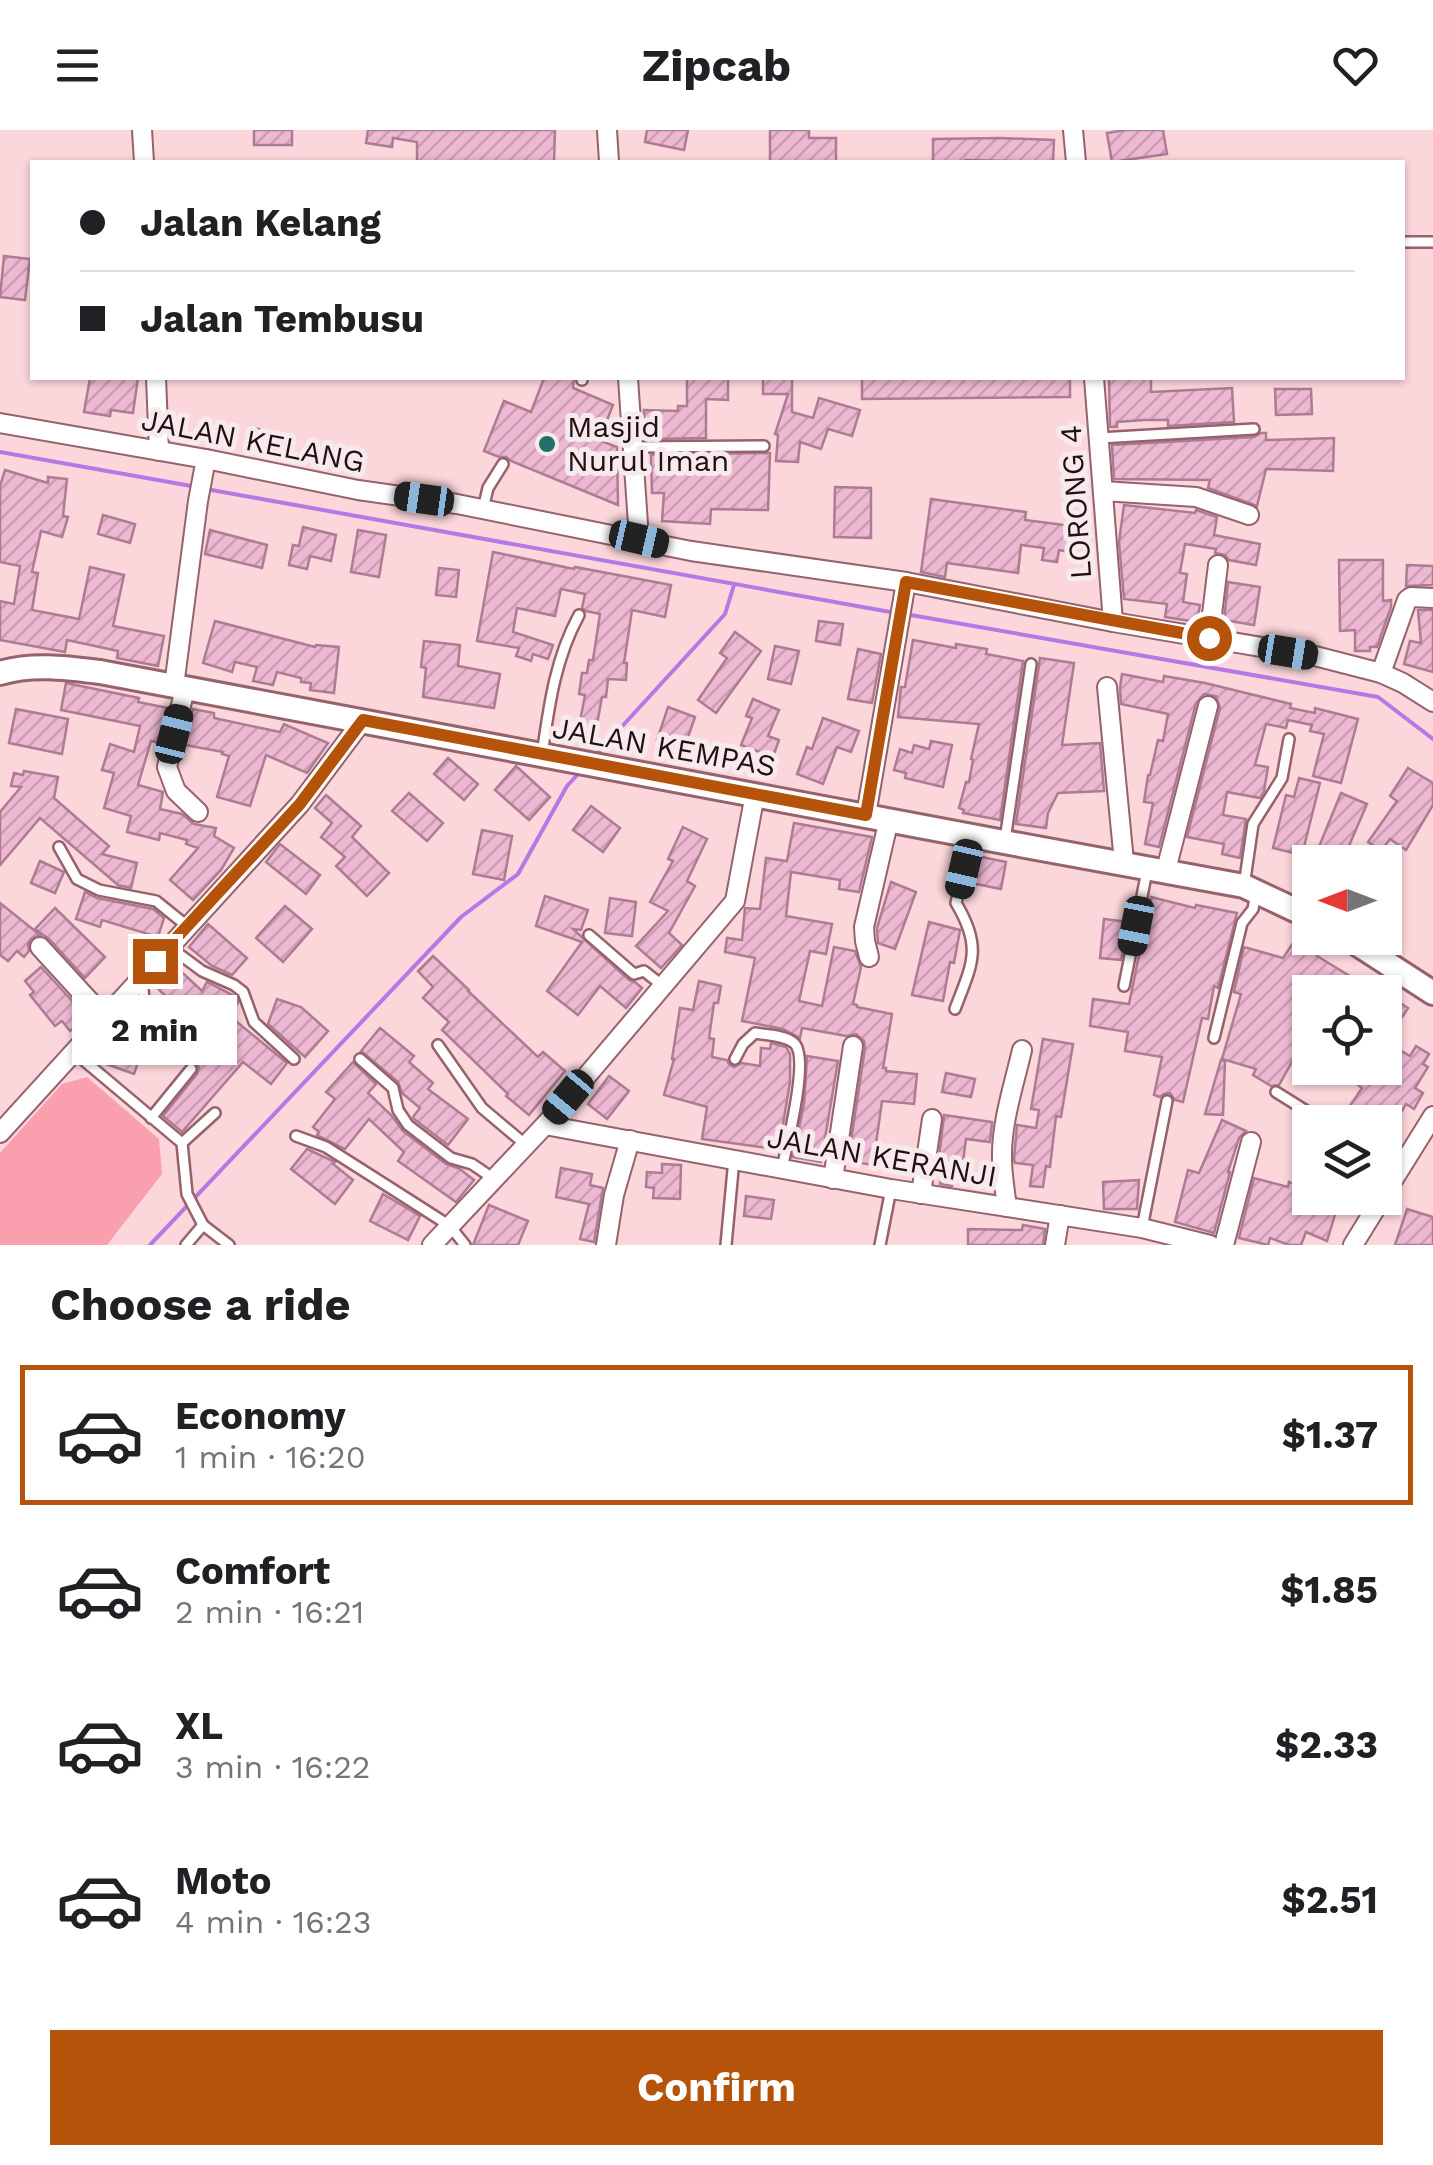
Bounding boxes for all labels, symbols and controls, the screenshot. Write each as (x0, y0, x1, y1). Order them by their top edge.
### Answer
icon: menu (50, 38, 105, 93)
icon: heart (1328, 38, 1383, 93)
text: Zipcab (642, 39, 791, 92)
text: Jalan Kelang (140, 201, 381, 245)
text: Jalan Tembusu (140, 297, 424, 341)
street label: JALAN KELANG (139, 402, 368, 479)
place label: Masjid Nurul Iman (567, 409, 729, 478)
street label: LORONG 4 (1053, 424, 1098, 580)
marker: Masjid Nurul Iman (536, 433, 558, 455)
car (392, 480, 456, 518)
car (606, 518, 672, 560)
route start (1187, 616, 1232, 661)
car (1256, 632, 1320, 672)
car (152, 701, 196, 767)
street label: JALAN KEMPAS (550, 710, 778, 783)
car (943, 836, 985, 902)
north arrow (1292, 845, 1402, 955)
map controls (1292, 845, 1402, 1215)
car (1116, 894, 1156, 958)
route end (133, 939, 178, 984)
button: locate (1292, 975, 1402, 1085)
callout: 2 min (72, 996, 238, 1066)
text: 2 min (111, 1011, 198, 1049)
car (537, 1064, 599, 1130)
button: layers (1292, 1105, 1402, 1215)
street label: JALAN KERANJI (765, 1119, 1000, 1194)
text: Choose a ride (50, 1278, 350, 1331)
icon: car (55, 1390, 145, 1480)
text: Economy (175, 1394, 346, 1438)
text: $1.37 (1282, 1413, 1378, 1457)
text: 1 min · 16:20 (175, 1438, 366, 1476)
icon: car (55, 1545, 145, 1635)
text: Comfort (175, 1549, 330, 1593)
text: $1.85 (1280, 1568, 1378, 1612)
text: 2 min · 16:21 (175, 1593, 364, 1631)
icon: car (55, 1700, 145, 1790)
text: XL (175, 1704, 223, 1748)
text: $2.33 (1275, 1723, 1378, 1767)
text: 3 min · 16:22 (175, 1748, 371, 1786)
icon: car (55, 1855, 145, 1945)
text: Moto (175, 1859, 271, 1903)
text: $2.51 (1281, 1878, 1378, 1922)
text: 4 min · 16:23 (175, 1903, 371, 1941)
button: Confirm (50, 2030, 1383, 2145)

